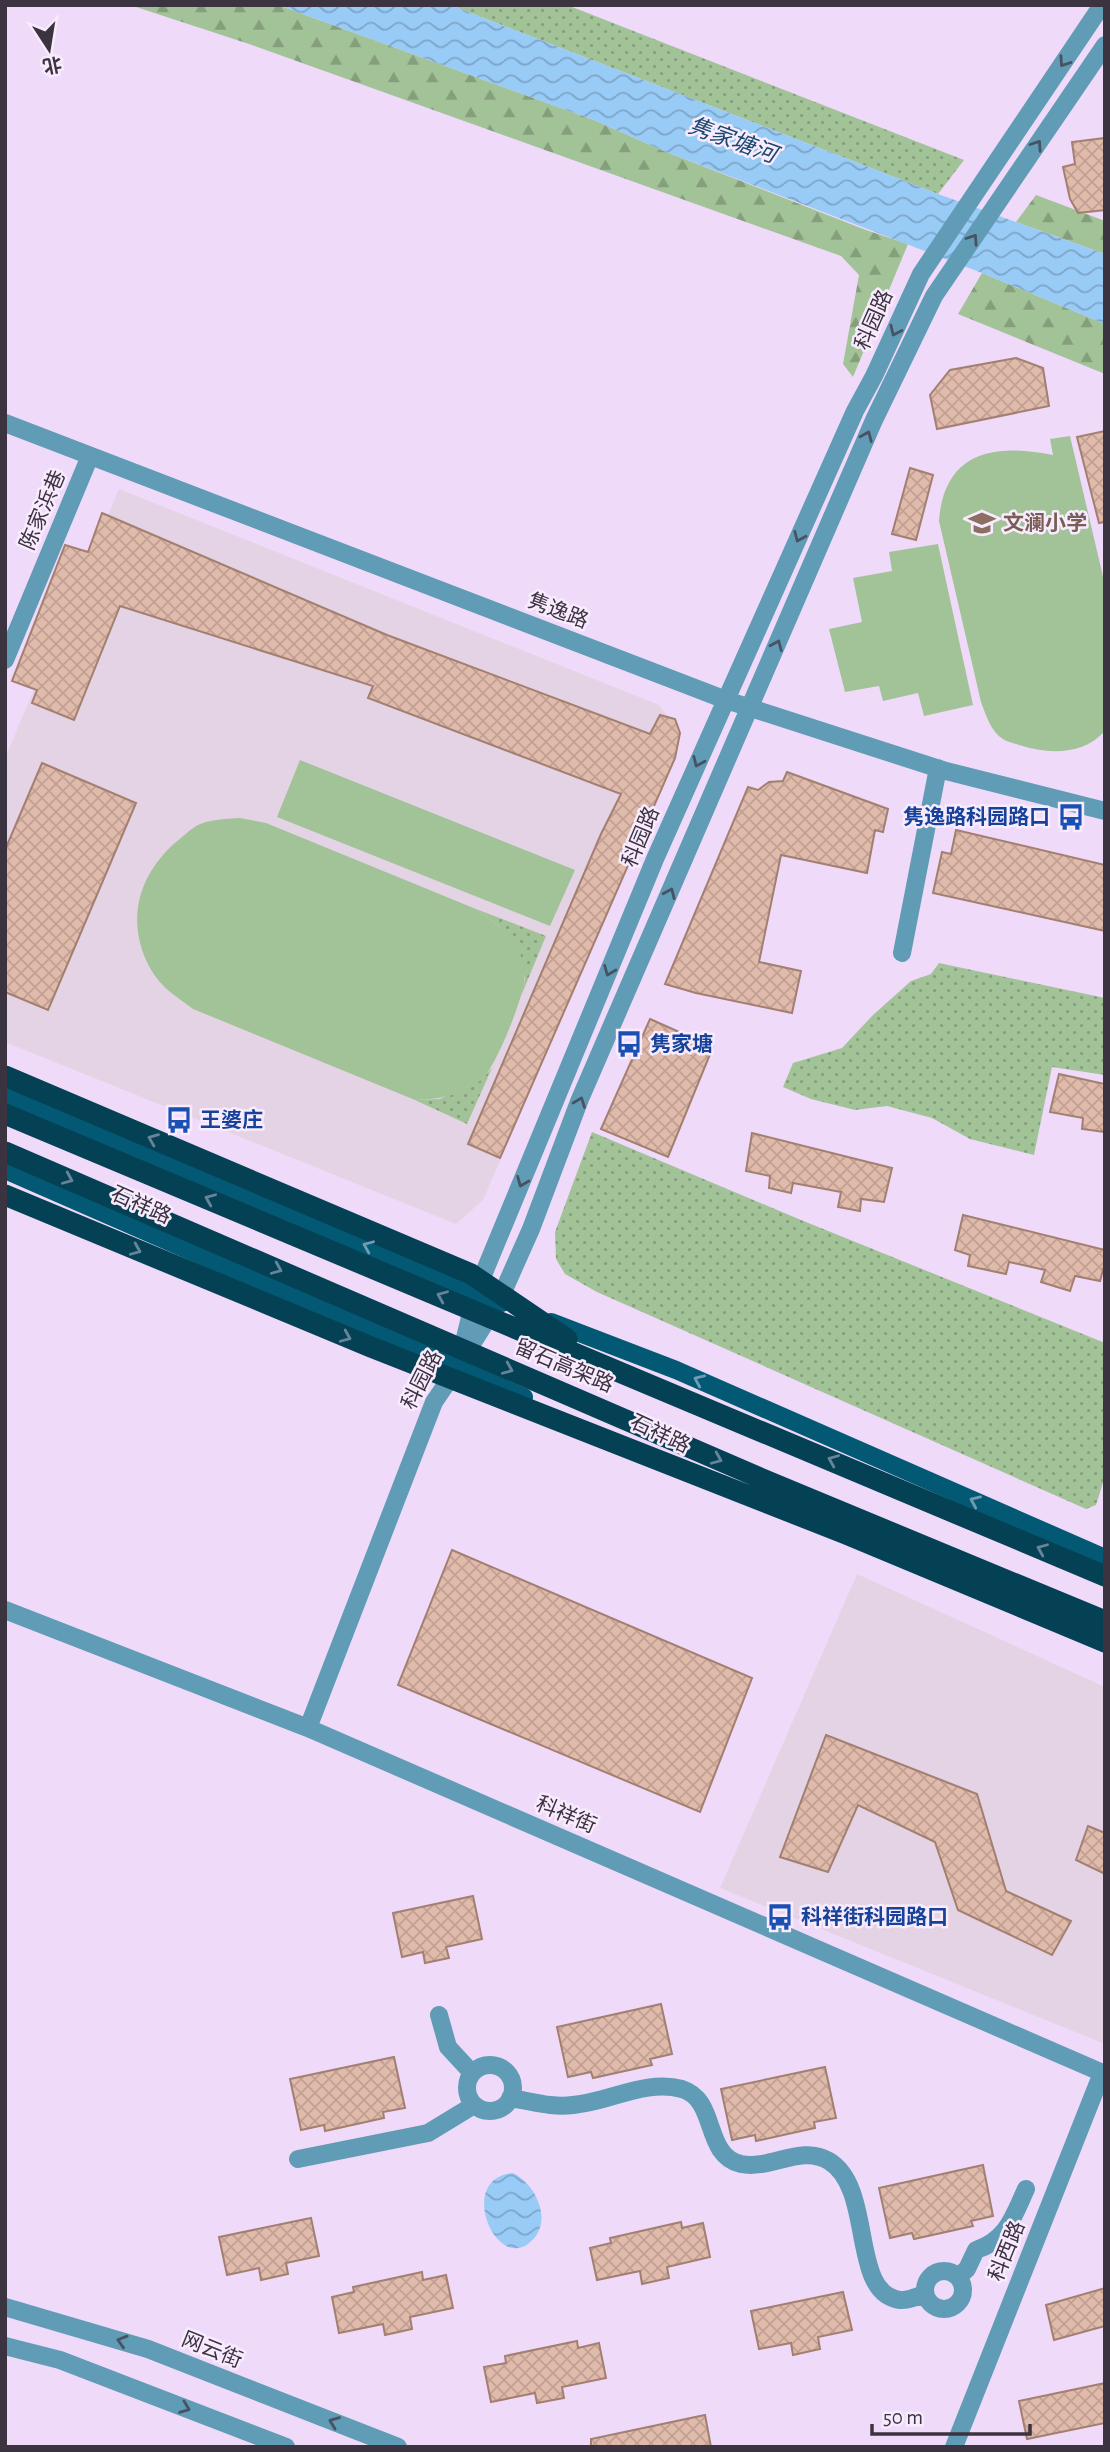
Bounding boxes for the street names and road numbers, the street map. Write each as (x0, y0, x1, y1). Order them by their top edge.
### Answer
street label: 科园路 (851, 287, 896, 353)
street label: 陈家浜巷 (16, 467, 69, 553)
street label: 隽逸路 (525, 589, 592, 632)
street label: 科园路 (618, 804, 663, 870)
street label: 石祥路 (108, 1182, 174, 1227)
street label: 留石高架路 (512, 1335, 617, 1396)
street label: 科园路 (397, 1347, 446, 1413)
street label: 石祥路 (627, 1410, 693, 1457)
street label: 科祥街 (533, 1792, 599, 1837)
street label: 科西路 (985, 2217, 1029, 2284)
street label: 网云街 (179, 2328, 246, 2372)

